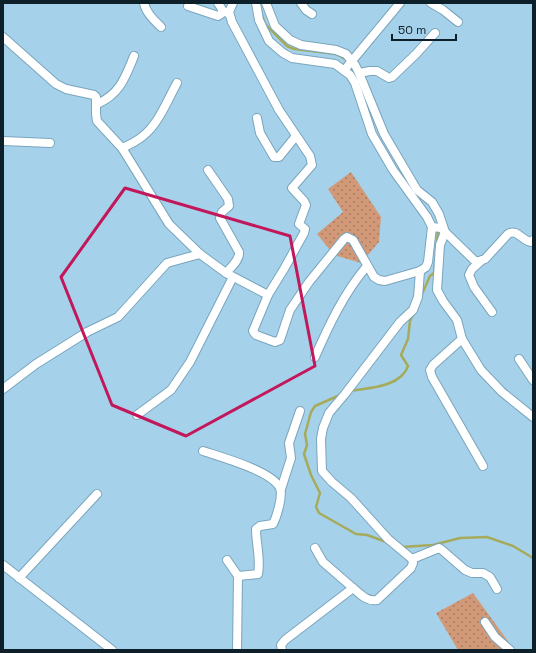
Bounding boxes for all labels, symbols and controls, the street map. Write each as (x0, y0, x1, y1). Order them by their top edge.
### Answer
scale bar (392, 16, 456, 42)
text: 50 m (398, 22, 426, 38)

